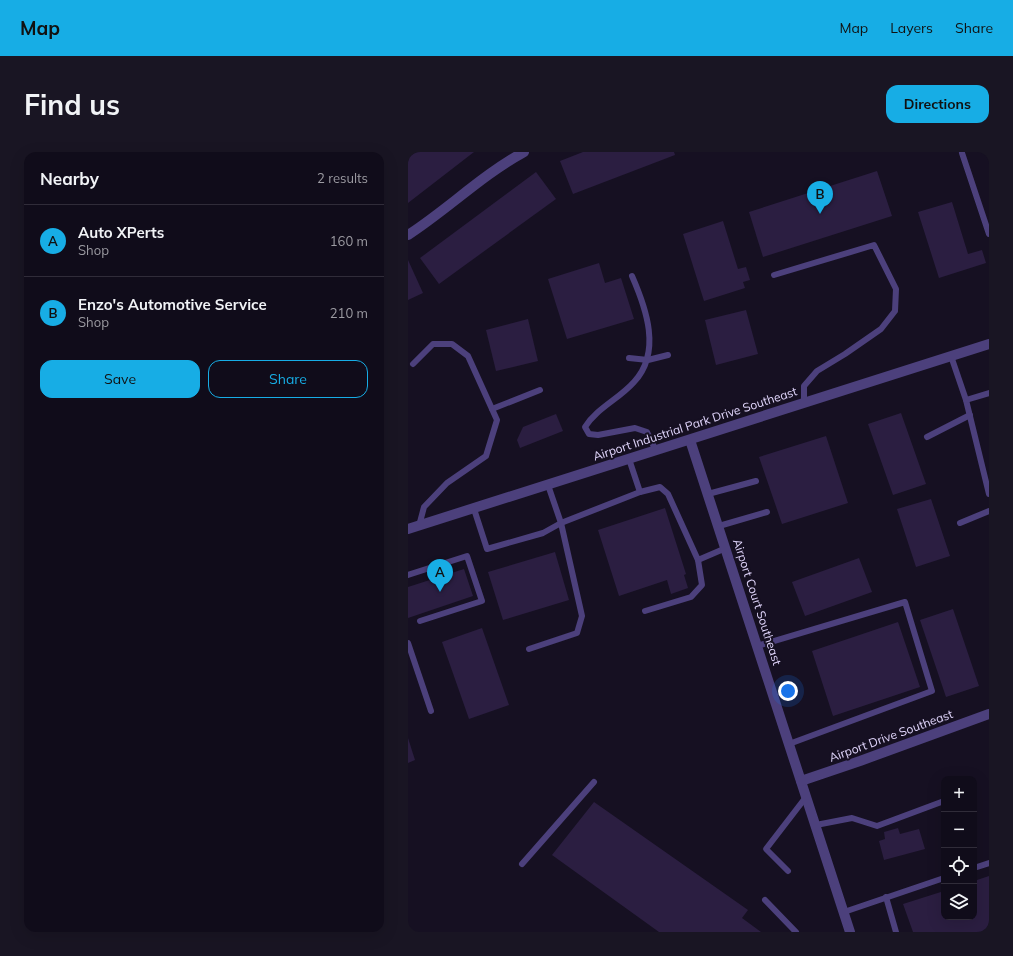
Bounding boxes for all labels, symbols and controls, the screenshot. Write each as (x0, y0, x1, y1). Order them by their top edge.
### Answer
text: Map (20, 16, 60, 40)
text: Map (839, 19, 868, 37)
text: Layers (890, 19, 933, 37)
text: Share (955, 19, 993, 37)
button: Directions (886, 85, 989, 123)
text: Find us (24, 87, 120, 122)
text: Nearby (40, 168, 99, 189)
text: 2 results (317, 170, 368, 186)
pin: B (807, 181, 833, 214)
text: Auto XPerts (78, 223, 164, 242)
text: A (48, 233, 58, 249)
text: 160 m (330, 233, 368, 249)
text: Shop (78, 242, 109, 258)
text: Enzo's Automotive Service (78, 295, 267, 314)
text: B (49, 305, 57, 321)
text: 210 m (330, 305, 368, 321)
text: Shop (78, 314, 109, 330)
button: Save (40, 360, 200, 398)
button: Share (208, 360, 368, 398)
street label: Airport Industrial Park Drive Southeast (591, 383, 799, 464)
street label: Airport Court Southeast (730, 537, 785, 667)
pin: A (427, 559, 453, 592)
your location (778, 681, 798, 701)
street label: Airport Drive Southeast (827, 706, 955, 765)
map controls (941, 776, 977, 920)
button: + (941, 776, 977, 812)
button: − (941, 812, 977, 848)
button: locate (941, 848, 977, 884)
button: layers (941, 884, 977, 920)

